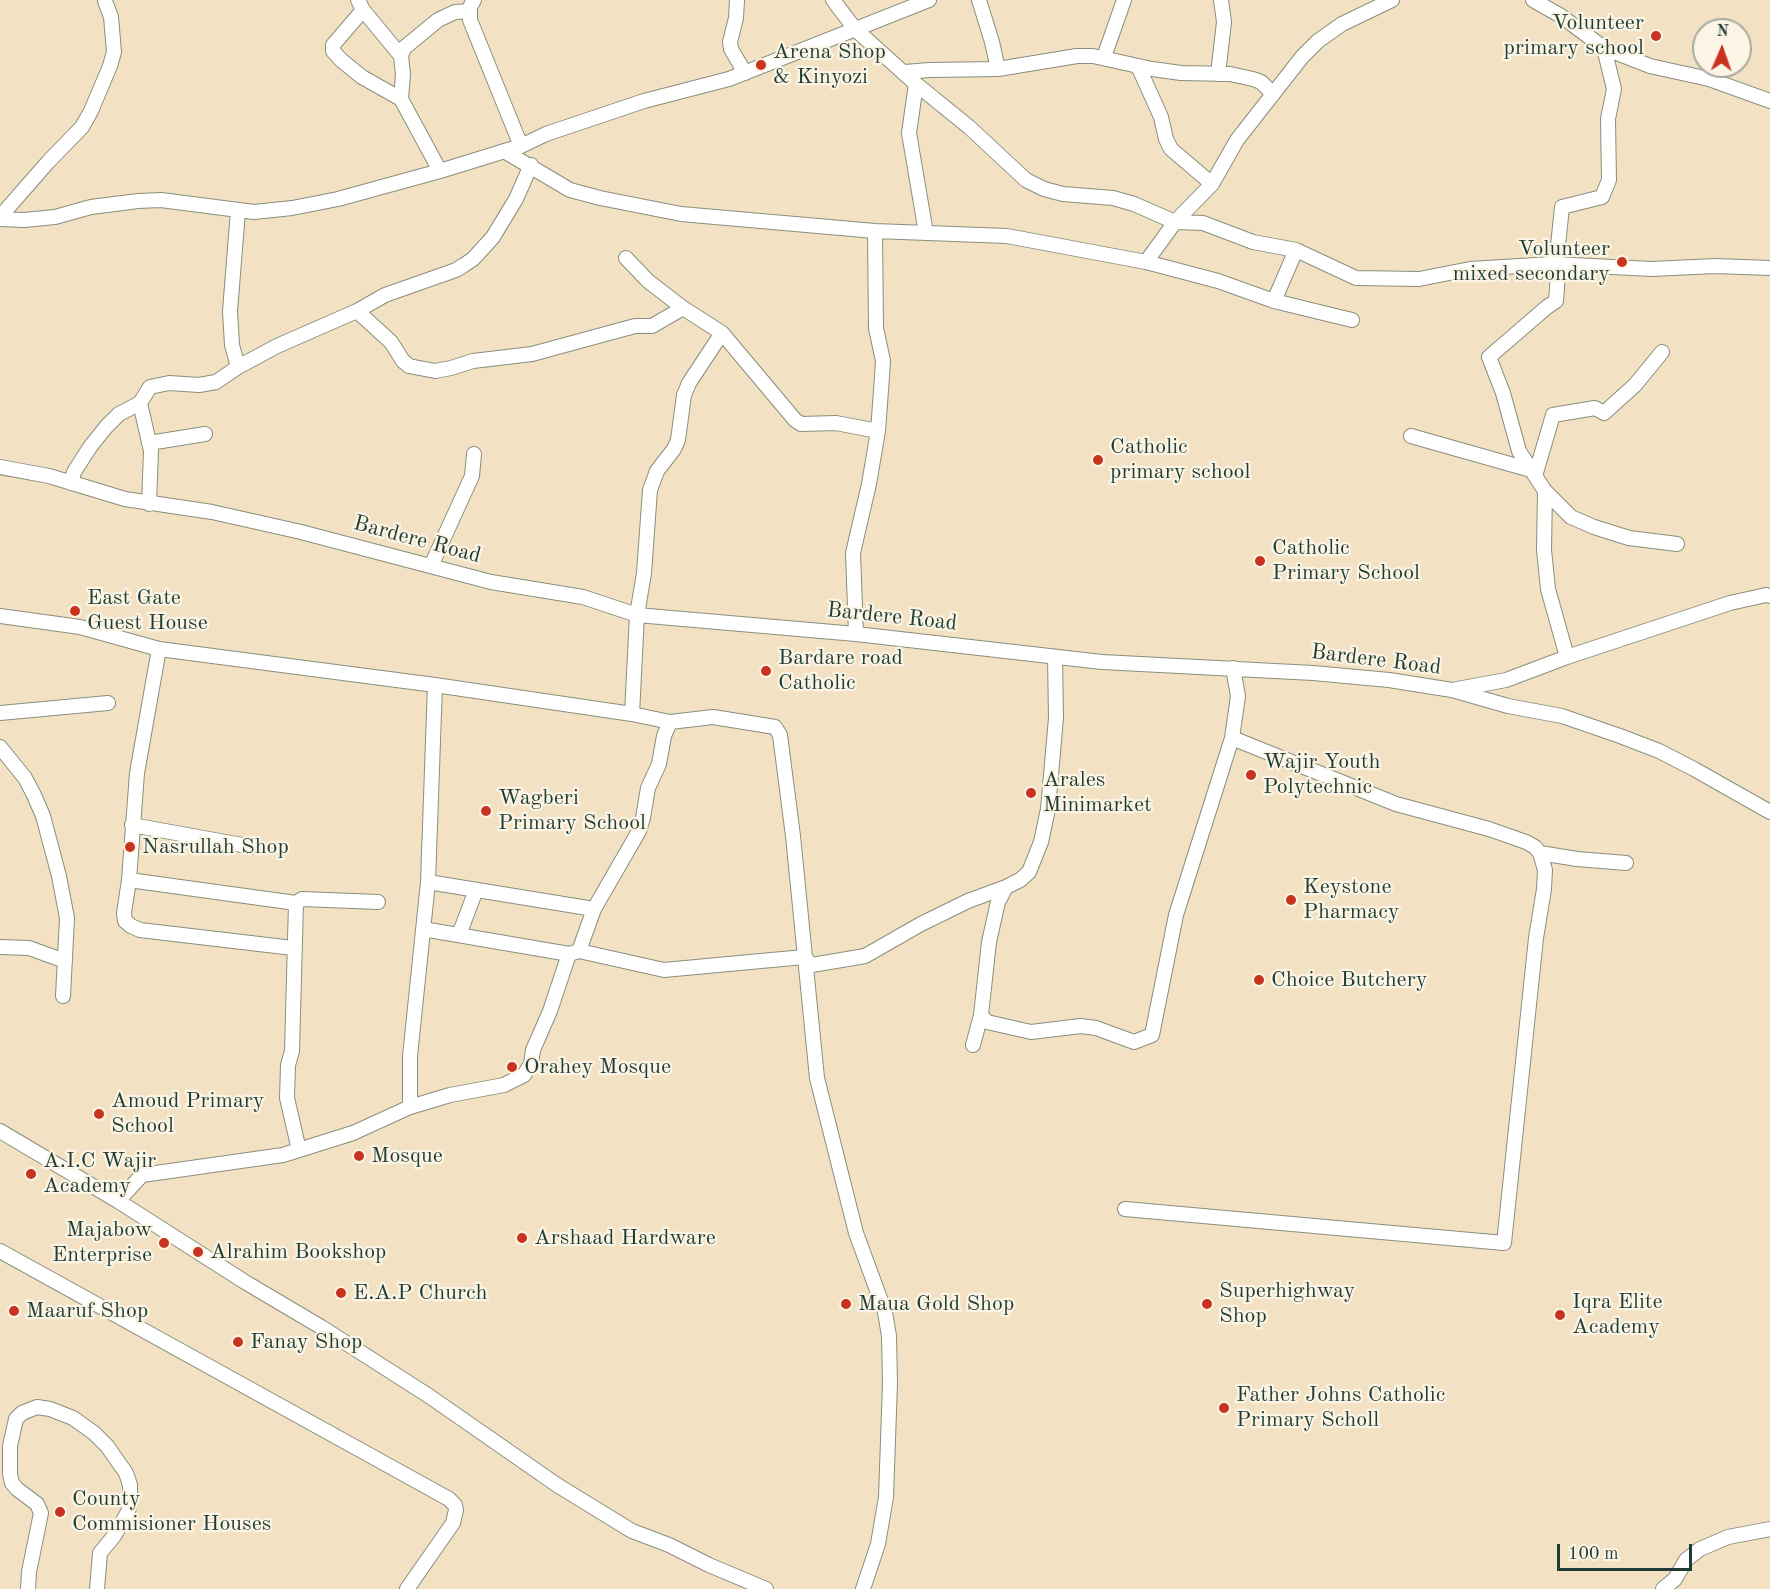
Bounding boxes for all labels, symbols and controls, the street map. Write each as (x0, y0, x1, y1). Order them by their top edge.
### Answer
place label: Volunteer primary school (1504, 10, 1644, 62)
north arrow (1692, 18, 1752, 78)
text: N (1716, 24, 1729, 40)
marker: Volunteer primary school (1649, 29, 1663, 43)
place label: Arena Shop & Kinyozi (773, 39, 886, 90)
marker: Arena Shop & Kinyozi (754, 58, 768, 72)
place label: Volunteer mixed secondary (1453, 236, 1610, 288)
marker: Volunteer mixed secondary (1615, 255, 1629, 269)
place label: Catholic primary school (1110, 434, 1250, 486)
marker: Catholic primary school (1091, 453, 1105, 467)
street label: Bardere Road (350, 510, 484, 570)
place label: Catholic Primary School (1272, 535, 1420, 586)
marker: Catholic Primary School (1253, 554, 1267, 568)
place label: East Gate Guest House (87, 585, 208, 636)
street label: Bardere Road (825, 597, 959, 637)
marker: East Gate Guest House (68, 604, 82, 618)
street label: Bardere Road (1309, 639, 1443, 681)
place label: Bardare road Catholic (778, 645, 903, 696)
marker: Bardare road Catholic (759, 664, 773, 678)
place label: Wajir Youth Polytechnic (1263, 749, 1381, 800)
place label: Arales Minimarket (1043, 767, 1152, 818)
marker: Wajir Youth Polytechnic (1244, 768, 1258, 782)
place label: Wagberi Primary School (498, 785, 646, 836)
marker: Arales Minimarket (1024, 786, 1038, 800)
marker: Wagberi Primary School (479, 804, 493, 818)
place label: Nasrullah Shop (142, 834, 289, 860)
marker: Nasrullah Shop (123, 840, 137, 854)
place label: Keystone Pharmacy (1303, 874, 1399, 926)
marker: Keystone Pharmacy (1284, 893, 1298, 907)
place label: Choice Butchery (1271, 967, 1427, 993)
marker: Choice Butchery (1252, 973, 1266, 987)
place label: Orahey Mosque (524, 1054, 671, 1080)
marker: Orahey Mosque (505, 1060, 519, 1074)
place label: Amoud Primary School (111, 1088, 265, 1140)
marker: Amoud Primary School (92, 1107, 106, 1121)
place label: Mosque (371, 1143, 443, 1169)
place label: A.I.C Wajir Academy (43, 1148, 156, 1200)
marker: Mosque (352, 1149, 366, 1163)
marker: A.I.C Wajir Academy (24, 1167, 38, 1181)
place label: Majabow Enterprise (52, 1217, 152, 1268)
place label: Arshaad Hardware (534, 1225, 716, 1251)
marker: Arshaad Hardware (515, 1231, 529, 1245)
marker: Majabow Enterprise (157, 1236, 171, 1250)
place label: Alrahim Bookshop (210, 1239, 386, 1265)
marker: Alrahim Bookshop (191, 1245, 205, 1259)
place label: Superhighway Shop (1219, 1278, 1355, 1330)
place label: E.A.P Church (353, 1280, 487, 1306)
marker: E.A.P Church (334, 1286, 348, 1300)
place label: Iqra Elite Academy (1572, 1289, 1663, 1340)
place label: Maua Gold Shop (858, 1291, 1014, 1317)
marker: Maua Gold Shop (839, 1297, 853, 1311)
marker: Superhighway Shop (1200, 1297, 1214, 1311)
place label: Maaruf Shop (26, 1298, 148, 1324)
marker: Maaruf Shop (7, 1304, 21, 1318)
marker: Iqra Elite Academy (1553, 1308, 1567, 1322)
place label: Fanay Shop (250, 1329, 362, 1355)
marker: Fanay Shop (231, 1335, 245, 1349)
place label: Father Johns Catholic Primary Scholl (1236, 1382, 1445, 1434)
marker: Father Johns Catholic Primary Scholl (1217, 1401, 1231, 1415)
place label: County Commisioner Houses (72, 1486, 271, 1538)
marker: County Commisioner Houses (53, 1505, 67, 1519)
scale bar (1560, 1532, 1695, 1570)
text: 100 m (1568, 1545, 1619, 1563)

